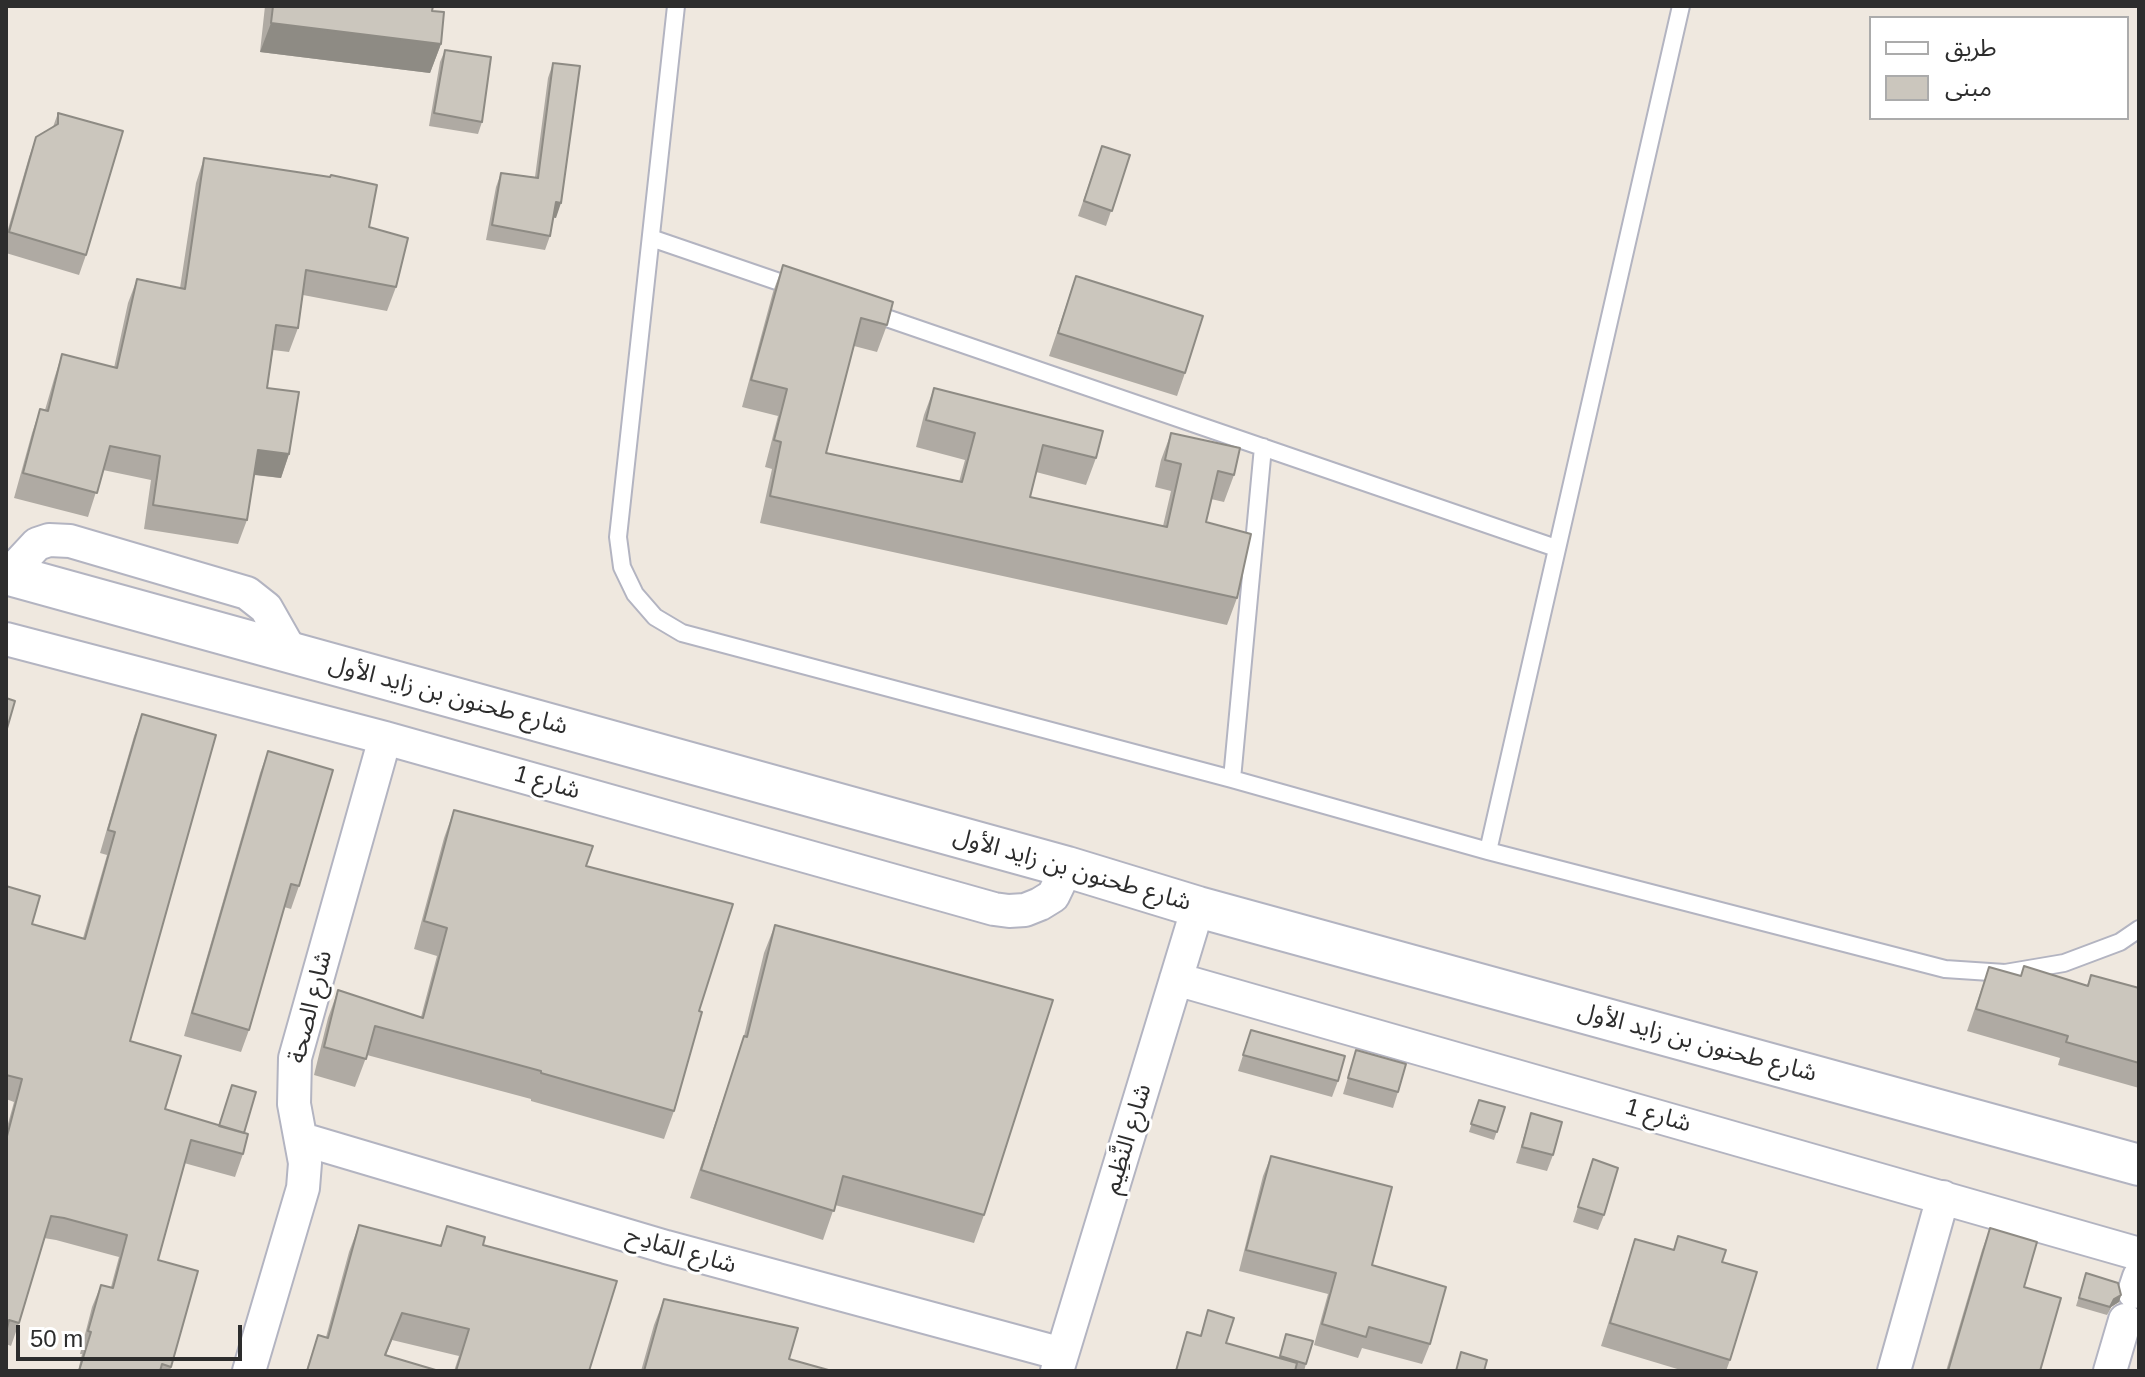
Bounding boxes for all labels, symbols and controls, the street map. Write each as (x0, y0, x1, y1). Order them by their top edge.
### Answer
legend (1869, 16, 2129, 120)
text: طريق (1945, 34, 1997, 61)
text: مبنى (1945, 74, 1992, 101)
street label: شارع طحنون بن زايد الأول (326, 650, 570, 742)
street label: شارع 1 (511, 760, 583, 806)
street label: شارع طحنون بن زايد الأول (950, 822, 1194, 918)
street label: شارع الصحة (283, 948, 339, 1066)
street label: شارع طحنون بن زايد الأول (1575, 997, 1819, 1089)
street label: شارع النَّظِيم (1098, 1081, 1158, 1197)
street label: شارع 1 (1622, 1093, 1694, 1139)
street label: شارع المَادِح (623, 1222, 739, 1280)
scale bar (20, 1309, 246, 1359)
text: 50 m (30, 1325, 83, 1352)

